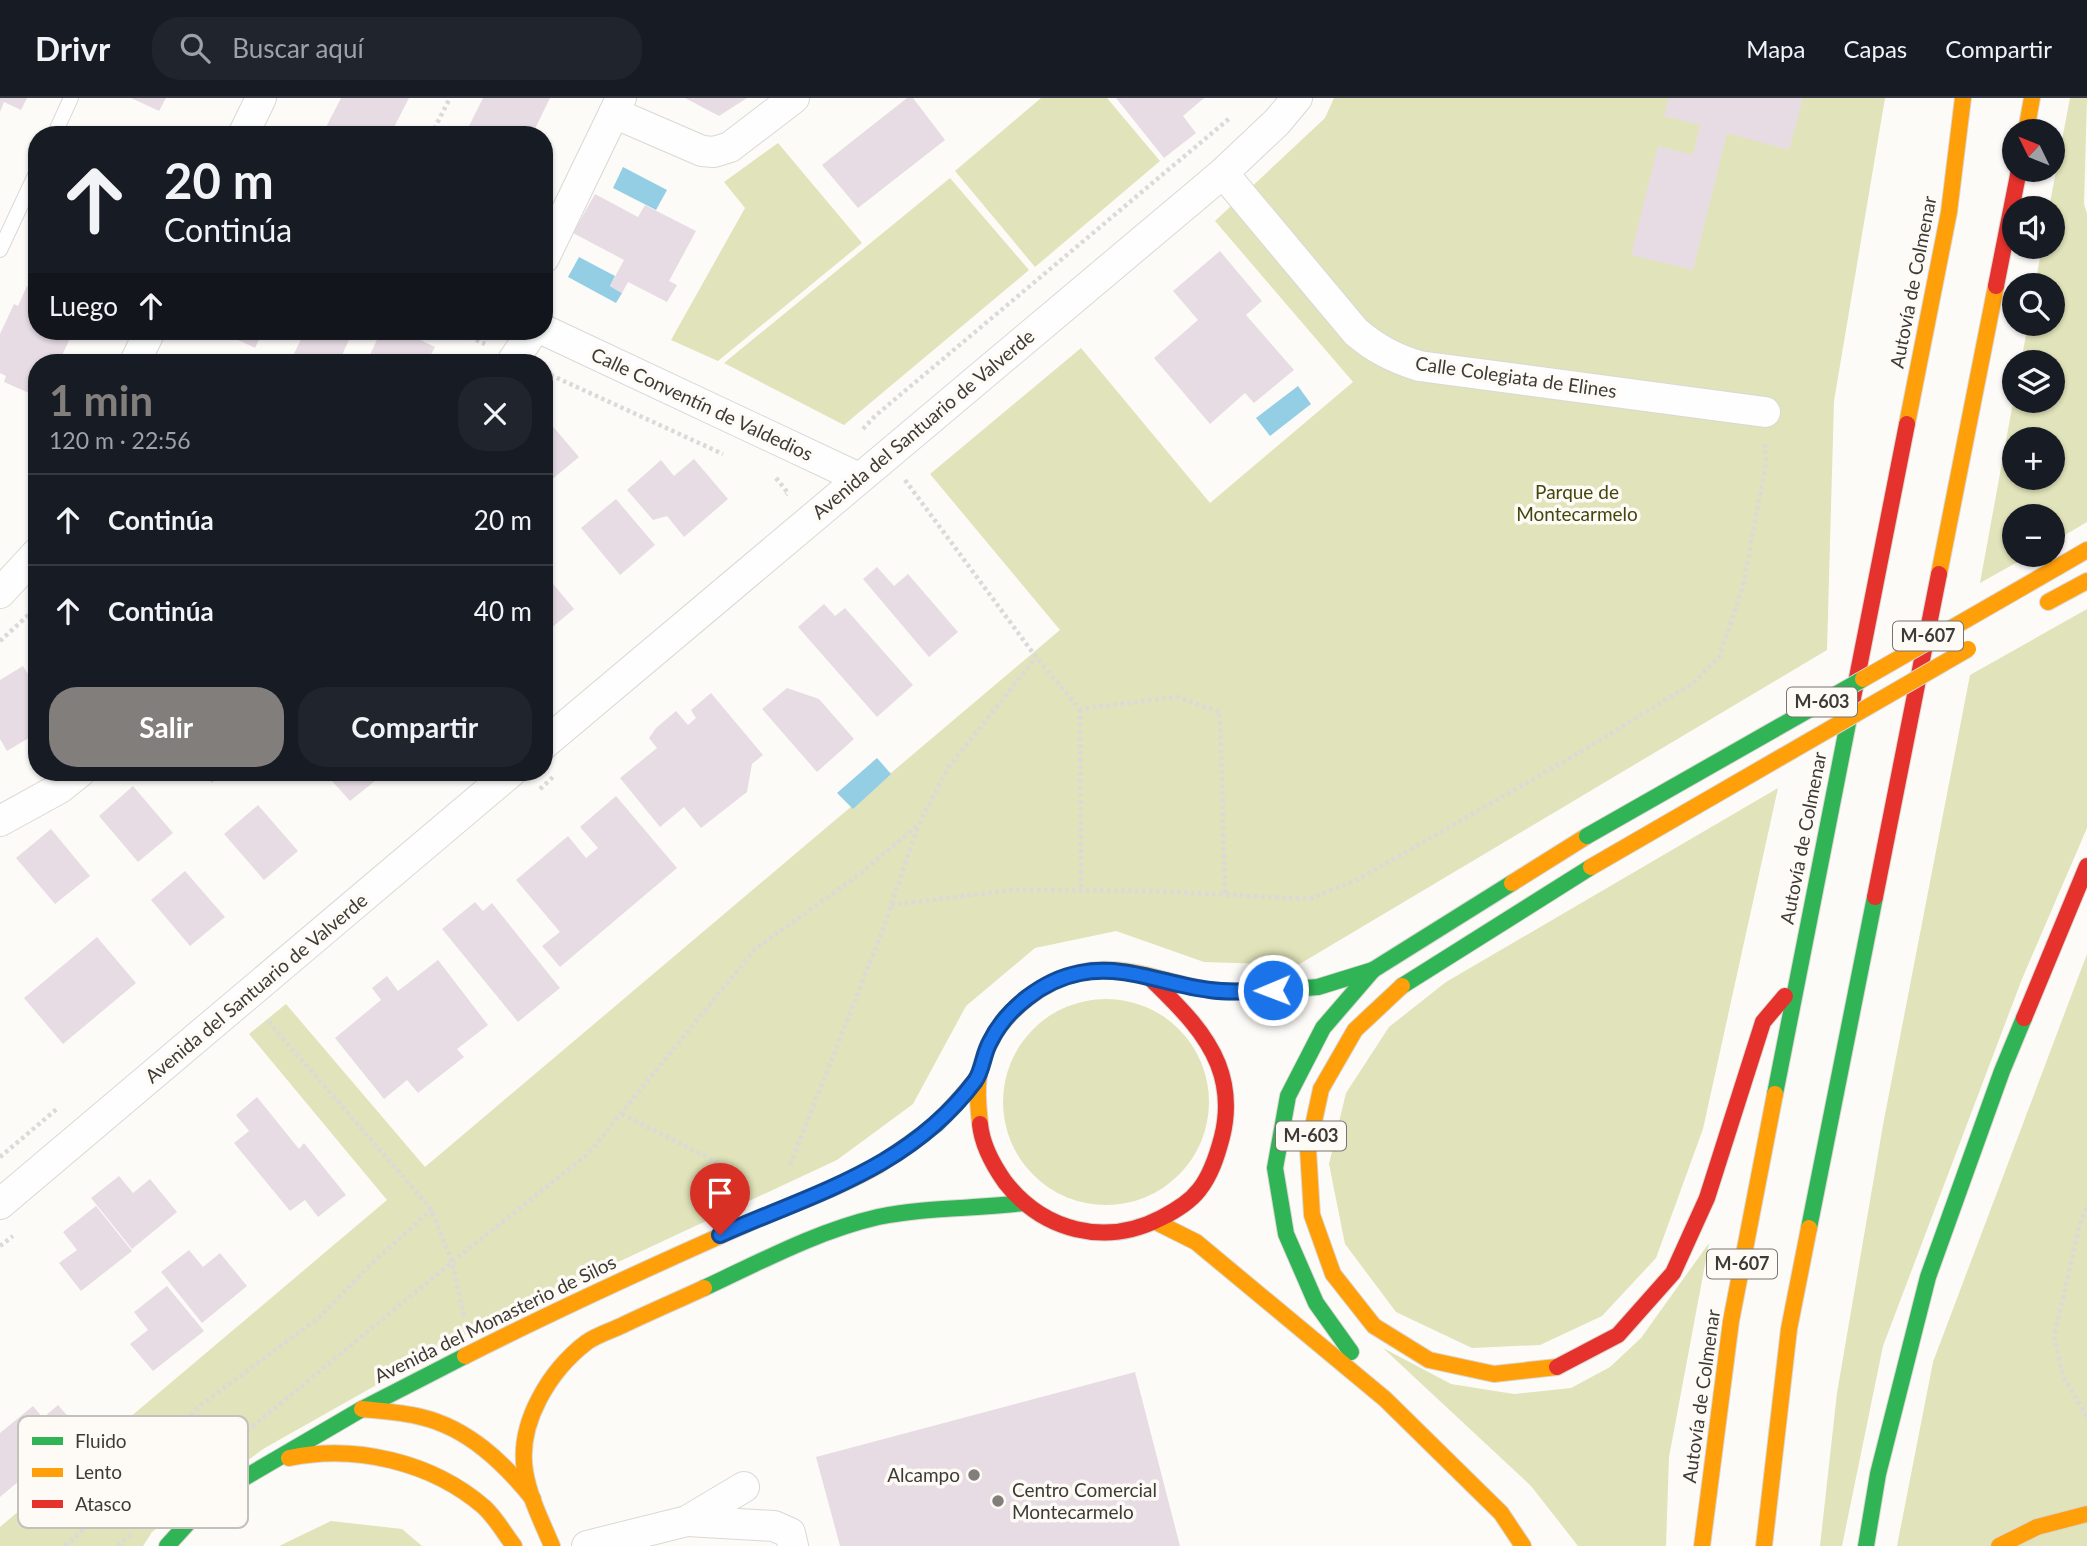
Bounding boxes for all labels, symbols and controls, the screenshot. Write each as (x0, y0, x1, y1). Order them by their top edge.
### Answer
search box (152, 17, 642, 80)
text: Drivr (35, 28, 110, 68)
icon: search (176, 29, 214, 67)
text: Buscar aquí (232, 32, 364, 64)
text: Mapa (1746, 34, 1805, 63)
text: Capas (1843, 34, 1907, 63)
text: Compartir (1945, 34, 2052, 63)
north arrow (2002, 119, 2065, 182)
map controls (2002, 119, 2065, 567)
text: 20 m (164, 151, 274, 209)
icon: ahead (49, 154, 140, 245)
street label: Autovía de Colmenar (1885, 194, 1941, 370)
button: sound (2002, 196, 2065, 259)
text: Continúa (164, 210, 292, 249)
button: search (2002, 273, 2065, 336)
icon: ahead (132, 287, 170, 325)
text: Luego (49, 290, 118, 322)
street label: Avenida del Santuario de Valverde (807, 324, 1038, 523)
street label: Calle Conventín de Valdedios (588, 342, 817, 465)
button: layers (2002, 350, 2065, 413)
street label: Calle Colegiata de Elines (1414, 351, 1618, 402)
text: 1 min (49, 375, 153, 425)
button: close (458, 377, 532, 451)
text: 120 m · 22:56 (49, 426, 191, 454)
button: + (2002, 427, 2065, 490)
park label: Parque de Montecarmelo (1516, 480, 1638, 525)
icon: ahead (49, 501, 87, 539)
text: Continúa (108, 504, 214, 536)
text: 20 m (474, 504, 532, 536)
button: − (2002, 504, 2065, 567)
icon: ahead (49, 592, 87, 630)
text: Continúa (108, 595, 214, 627)
text: 40 m (474, 595, 532, 627)
road number: M-607 (1893, 622, 1963, 650)
button: Salir (49, 687, 284, 767)
button: Compartir (298, 687, 532, 767)
road number: M-603 (1787, 688, 1857, 716)
street label: Autovía de Colmenar (1775, 750, 1831, 926)
street label: Avenida del Santuario de Valverde (140, 888, 371, 1087)
position arrow (1236, 953, 1310, 1027)
road number: M-603 (1276, 1121, 1346, 1150)
pin (690, 1163, 750, 1235)
icon: arrive (701, 1174, 739, 1212)
street label: Avenida del Monasterio de Silos (370, 1250, 619, 1387)
road number: M-607 (1707, 1250, 1777, 1279)
street label: Autovía de Colmenar (1677, 1308, 1724, 1484)
legend (18, 1416, 248, 1528)
text: Fluido (75, 1429, 127, 1452)
text: Lento (75, 1460, 122, 1483)
place label: Alcampo (887, 1463, 960, 1486)
marker: Alcampo (966, 1467, 982, 1483)
place label: Centro Comercial Montecarmelo (1012, 1478, 1157, 1523)
text: Atasco (75, 1492, 131, 1515)
marker: Centro Comercial Montecarmelo (990, 1493, 1006, 1509)

